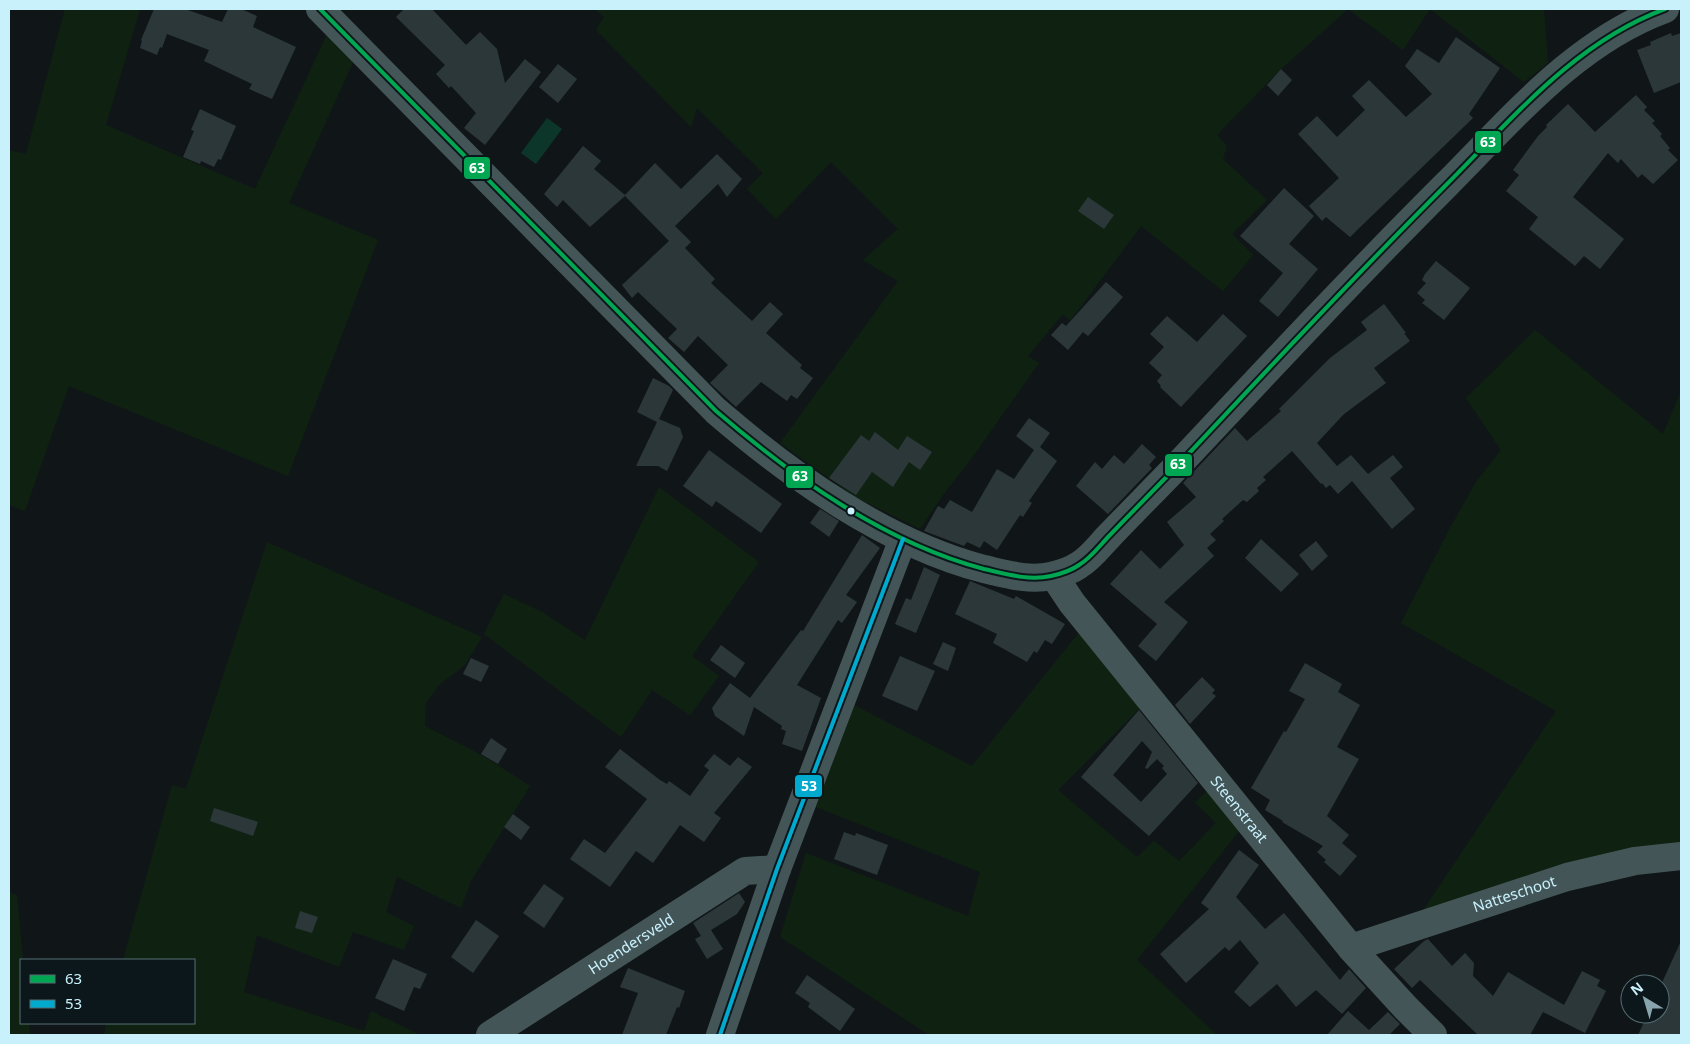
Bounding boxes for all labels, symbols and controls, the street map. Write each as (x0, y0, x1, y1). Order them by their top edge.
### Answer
line badge: 63 (1474, 130, 1502, 154)
text: 63 (1480, 132, 1496, 151)
line badge: 63 (463, 156, 491, 180)
text: 63 (469, 158, 485, 177)
line badge: 63 (1164, 453, 1193, 477)
text: 63 (1170, 454, 1186, 473)
line badge: 63 (785, 465, 814, 489)
text: 63 (792, 466, 808, 485)
unlabelled marker (846, 506, 856, 516)
street label: Steenstraat (1207, 771, 1273, 847)
line badge: 53 (794, 774, 823, 798)
text: 53 (801, 776, 817, 795)
street label: Natteschoot (1470, 870, 1559, 916)
street label: Hoendersveld (584, 908, 677, 978)
legend (20, 959, 195, 1024)
text: 63 (65, 968, 82, 988)
north arrow (1620, 974, 1670, 1024)
text: N (1626, 977, 1647, 999)
text: 53 (65, 993, 82, 1013)

